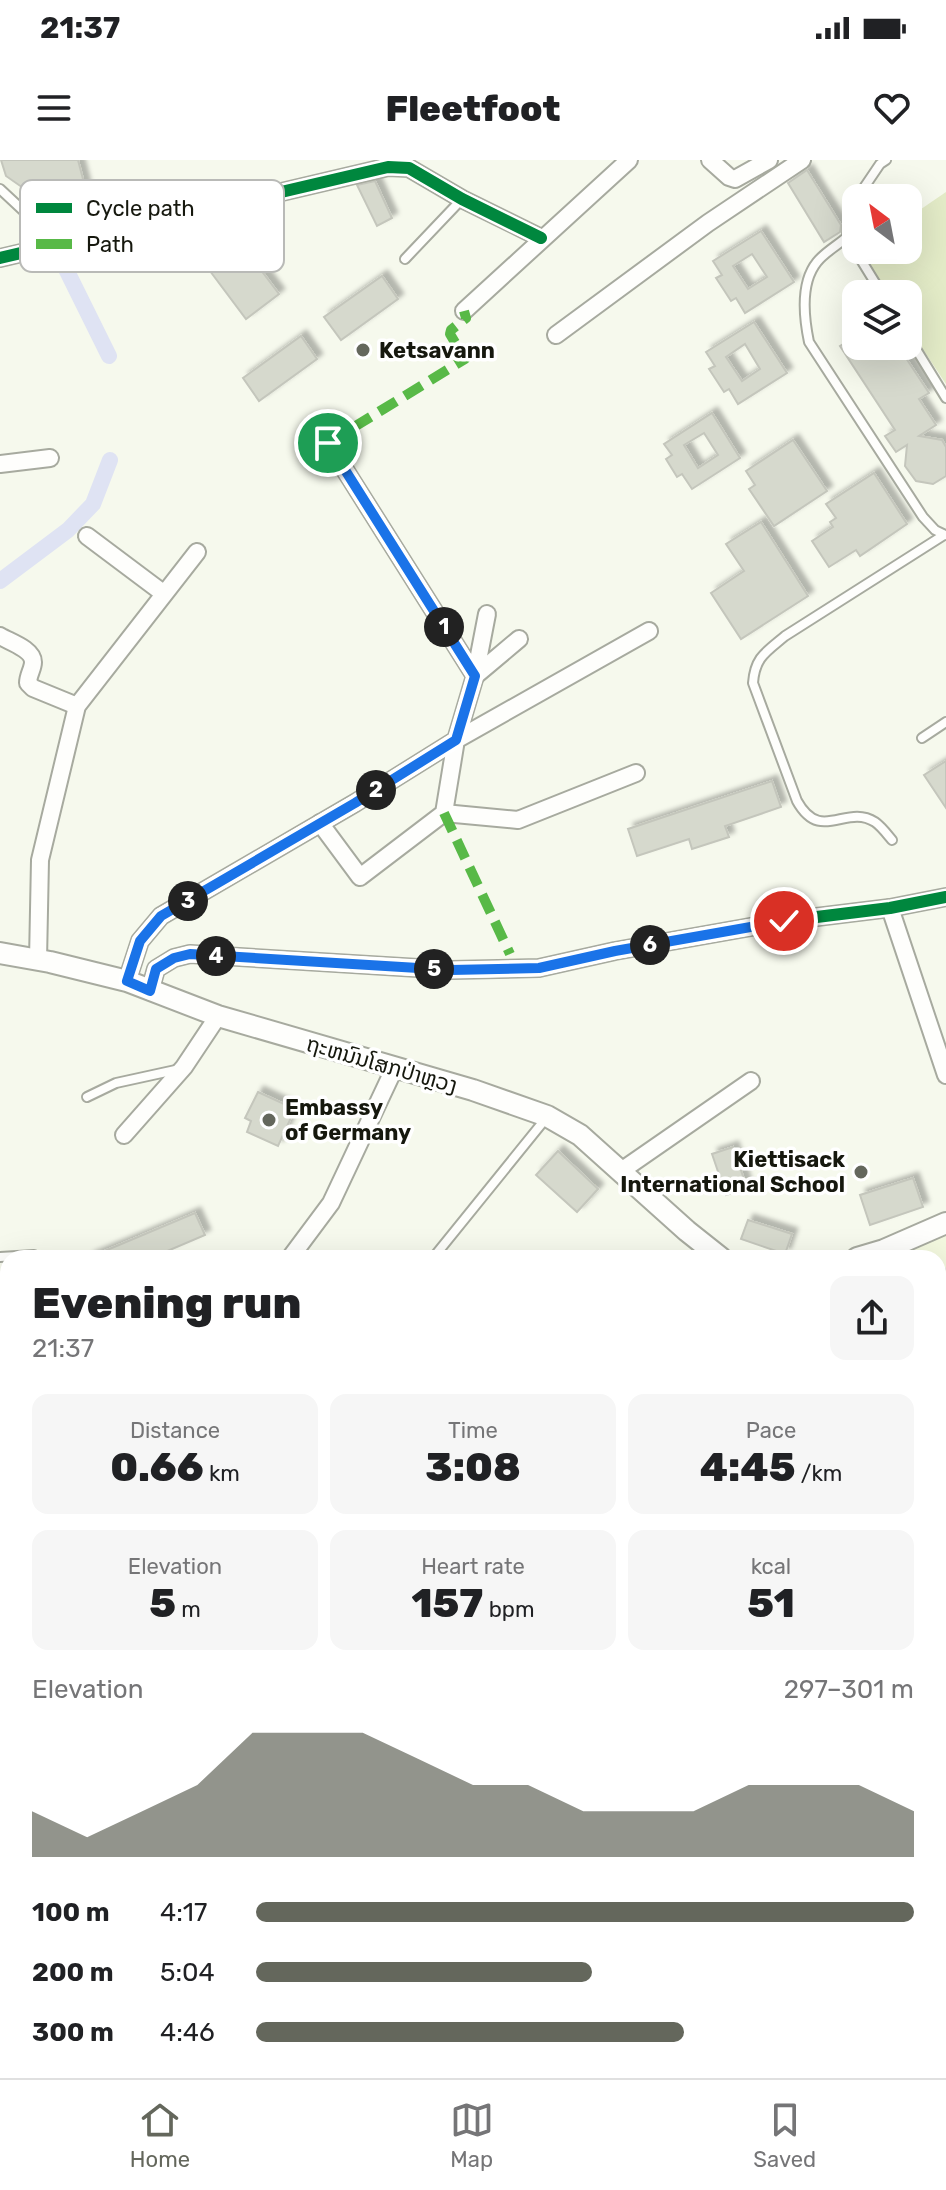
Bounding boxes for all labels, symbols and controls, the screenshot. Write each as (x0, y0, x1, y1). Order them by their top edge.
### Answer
text: 21:37 (40, 10, 120, 46)
icon: menu (32, 86, 76, 130)
icon: heart (870, 86, 914, 130)
text: Fleetfoot (385, 87, 561, 130)
legend (20, 180, 284, 272)
north arrow (842, 184, 922, 264)
map controls (842, 184, 922, 360)
text: Cycle path (86, 195, 195, 222)
text: Path (86, 231, 134, 258)
button: layers (842, 280, 922, 360)
place label: Ketsavann (379, 337, 495, 364)
marker: Ketsavann (354, 341, 372, 359)
pin (294, 409, 362, 477)
icon: arrive (306, 421, 350, 465)
pin: 1 (424, 607, 464, 647)
text: 1 (439, 613, 449, 640)
pin: 2 (356, 770, 396, 810)
text: 2 (369, 776, 383, 803)
pin: 3 (168, 881, 208, 921)
text: 3 (181, 887, 195, 914)
pin (750, 887, 818, 955)
icon: check (762, 899, 806, 943)
pin: 6 (630, 925, 670, 965)
text: 6 (643, 931, 657, 958)
pin: 4 (196, 936, 236, 976)
text: 4 (208, 942, 224, 969)
pin: 5 (414, 949, 454, 989)
text: 5 (427, 955, 441, 982)
street label: ຖະຫນົນໂສກປ່າຫຼວງ (303, 1030, 461, 1099)
place label: Embassy of Germany (285, 1094, 411, 1146)
marker: Embassy of Germany (260, 1111, 278, 1129)
place label: Kiettisack International School (620, 1146, 845, 1198)
marker: Kiettisack International School (852, 1163, 870, 1181)
button: share (830, 1276, 914, 1360)
text: Evening run (32, 1277, 301, 1329)
text: 21:37 (32, 1333, 94, 1364)
text: Distance (130, 1417, 220, 1444)
text: Time (448, 1417, 498, 1444)
text: Pace (746, 1417, 796, 1444)
text: 0.66 (110, 1444, 204, 1491)
text: 3:08 (425, 1444, 521, 1491)
text: 4:45 (700, 1444, 795, 1491)
text: km (204, 1460, 240, 1487)
text: /km (795, 1460, 842, 1487)
text: Elevation (128, 1553, 222, 1580)
text: Heart rate (421, 1553, 525, 1580)
text: kcal (751, 1553, 791, 1580)
text: 5 (149, 1580, 176, 1627)
text: 157 (412, 1580, 483, 1627)
text: 51 (747, 1580, 795, 1627)
text: m (176, 1596, 201, 1623)
text: bpm (483, 1596, 534, 1623)
text: Elevation (32, 1674, 143, 1705)
text: 297–301 m (784, 1674, 914, 1705)
text: 100 m (32, 1897, 110, 1928)
text: 4:17 (160, 1897, 207, 1928)
text: 200 m (32, 1957, 114, 1988)
text: 5:04 (160, 1957, 215, 1988)
text: 300 m (32, 2017, 114, 2048)
text: 4:46 (160, 2017, 215, 2048)
tab: Home (130, 2098, 190, 2173)
tab: Map (450, 2098, 494, 2173)
tab: Saved (753, 2098, 816, 2173)

